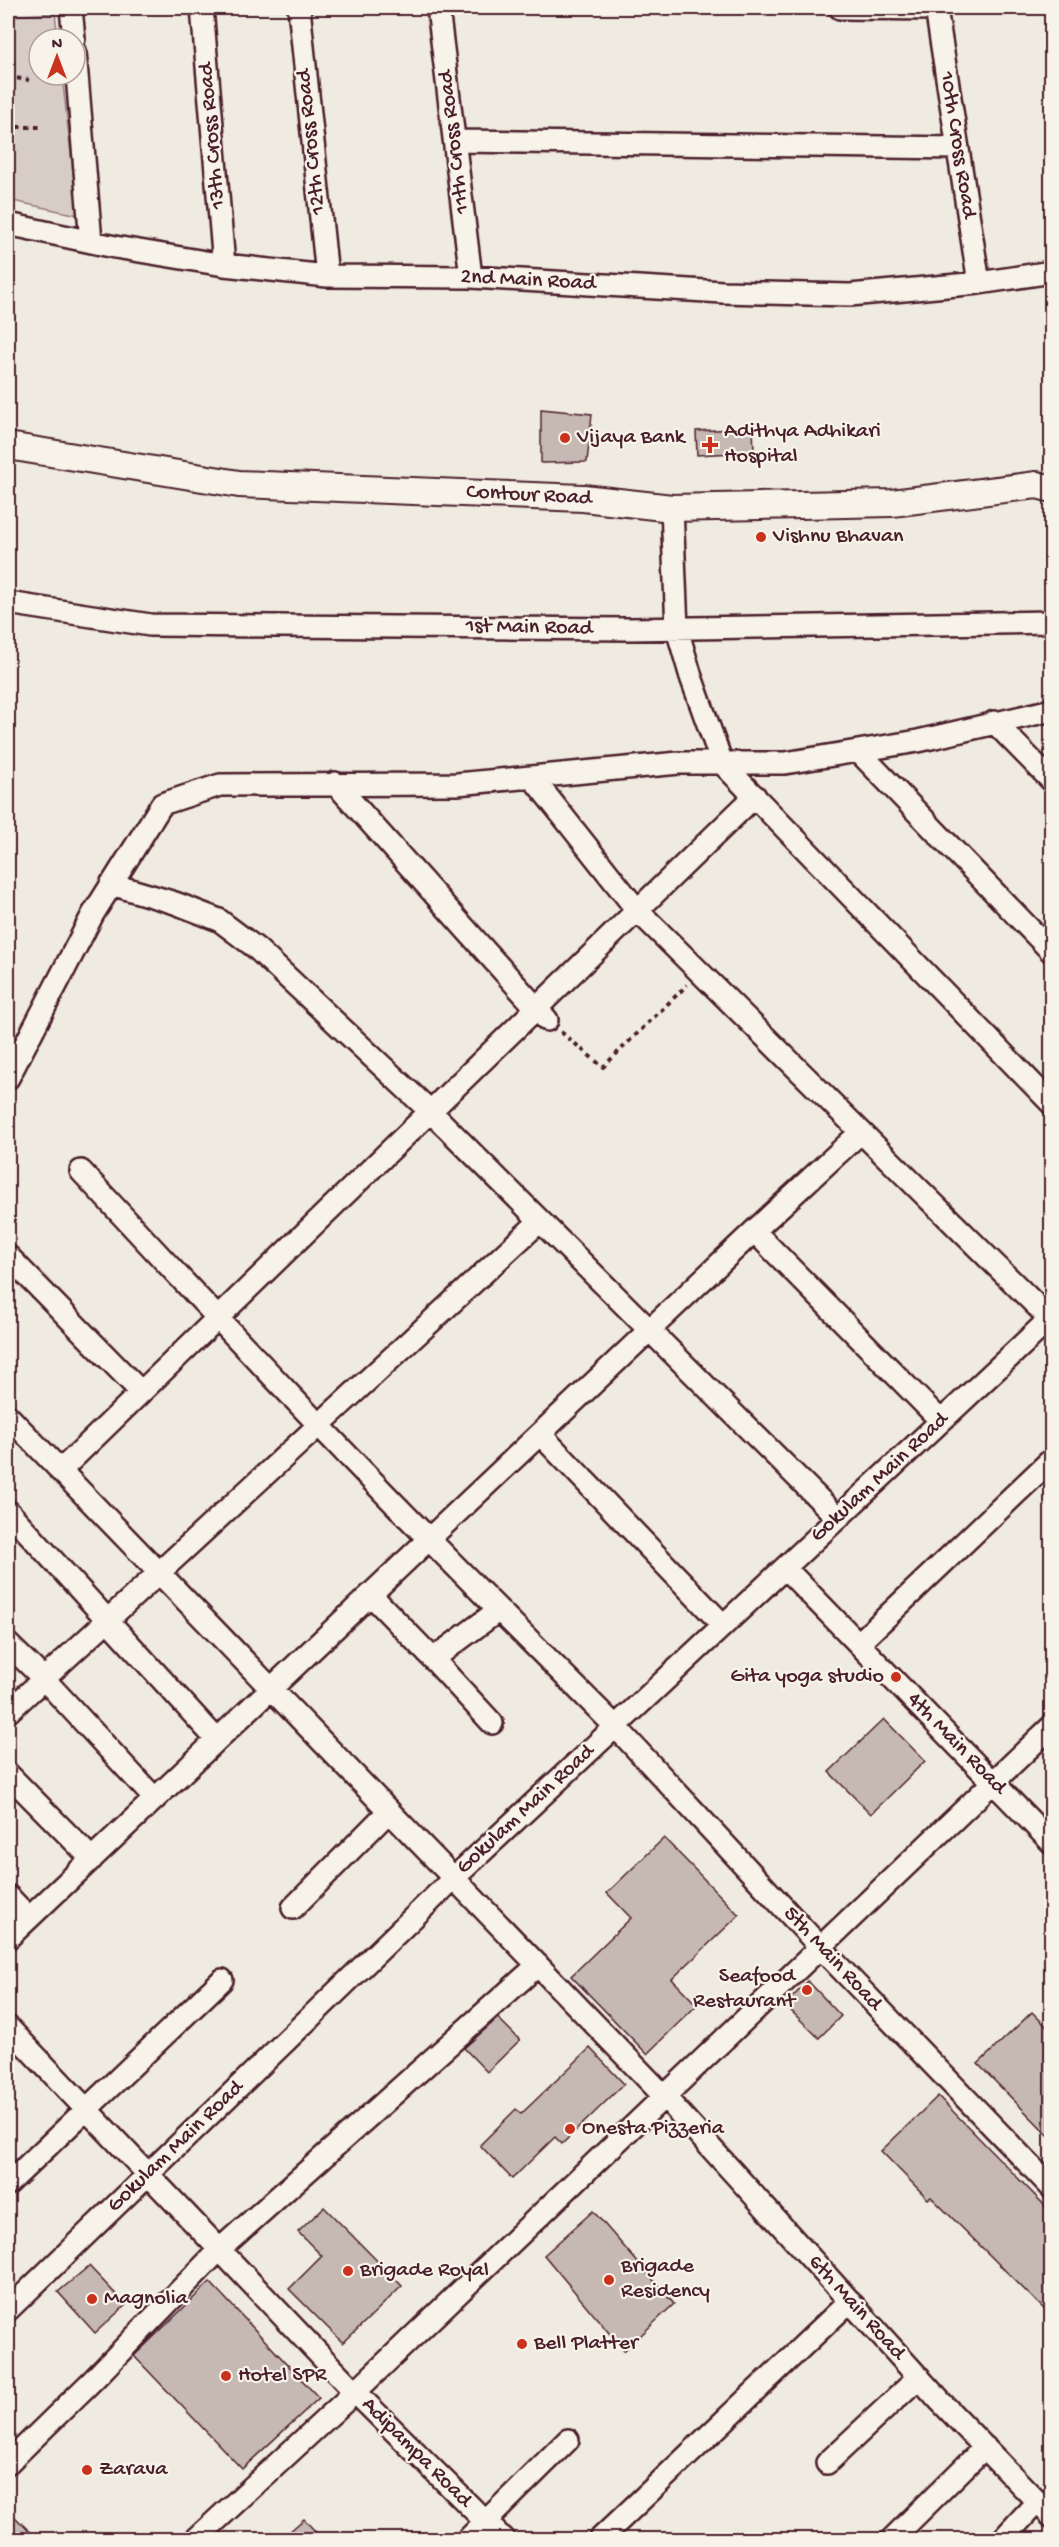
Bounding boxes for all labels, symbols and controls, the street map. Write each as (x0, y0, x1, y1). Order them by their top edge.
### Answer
north arrow (27, 27, 87, 87)
text: N (52, 36, 63, 55)
street label: 13th Cross Road (193, 60, 232, 211)
street label: 12th Cross Road (291, 66, 333, 217)
street label: 11th Cross Road (433, 67, 477, 216)
street label: 10th Cross Road (932, 69, 982, 222)
street label: 2nd Main Road (460, 264, 598, 298)
place label: Adithya Adhikari Hospital (724, 419, 881, 470)
place label: Vijaya Bank (576, 425, 687, 451)
marker: Vijaya Bank (558, 431, 572, 445)
marker: Adithya Adhikari Hospital (701, 436, 719, 454)
street label: Contour Road (466, 480, 594, 512)
place label: Vishnu Bhavan (772, 524, 904, 550)
marker: Vishnu Bhavan (754, 530, 768, 544)
street label: 1st Main Road (464, 614, 595, 642)
street label: Gokulam Main Road (806, 1406, 956, 1549)
place label: Gita yoga studio (730, 1664, 884, 1690)
marker: Gita yoga studio (889, 1670, 903, 1684)
street label: 4th Main Road (901, 1687, 1013, 1802)
street label: Gokulam Main Road (452, 1738, 602, 1881)
street label: 5th Main Road (777, 1901, 888, 2018)
place label: Seafood Restaurant (693, 1964, 797, 2015)
marker: Seafood Restaurant (800, 1983, 814, 1997)
street label: Gokulam Main Road (102, 2074, 251, 2219)
place label: Onesta Pizzeria (582, 2116, 725, 2142)
marker: Onesta Pizzeria (563, 2122, 577, 2136)
street label: 6th Main Road (802, 2250, 912, 2368)
place label: Brigade Residency (620, 2254, 710, 2305)
place label: Brigade Royal (359, 2258, 489, 2284)
marker: Brigade Royal (341, 2264, 355, 2278)
marker: Brigade Residency (602, 2273, 616, 2287)
place label: Magnolia (104, 2286, 188, 2312)
marker: Magnolia (85, 2292, 99, 2306)
place label: Bell Platter (533, 2331, 640, 2357)
marker: Bell Platter (515, 2337, 529, 2351)
place label: Hotel SPR (238, 2363, 328, 2389)
marker: Hotel SPR (219, 2369, 233, 2383)
street label: Adipampa Road (355, 2392, 478, 2515)
place label: Zarava (99, 2457, 168, 2483)
marker: Zarava (80, 2463, 94, 2477)

